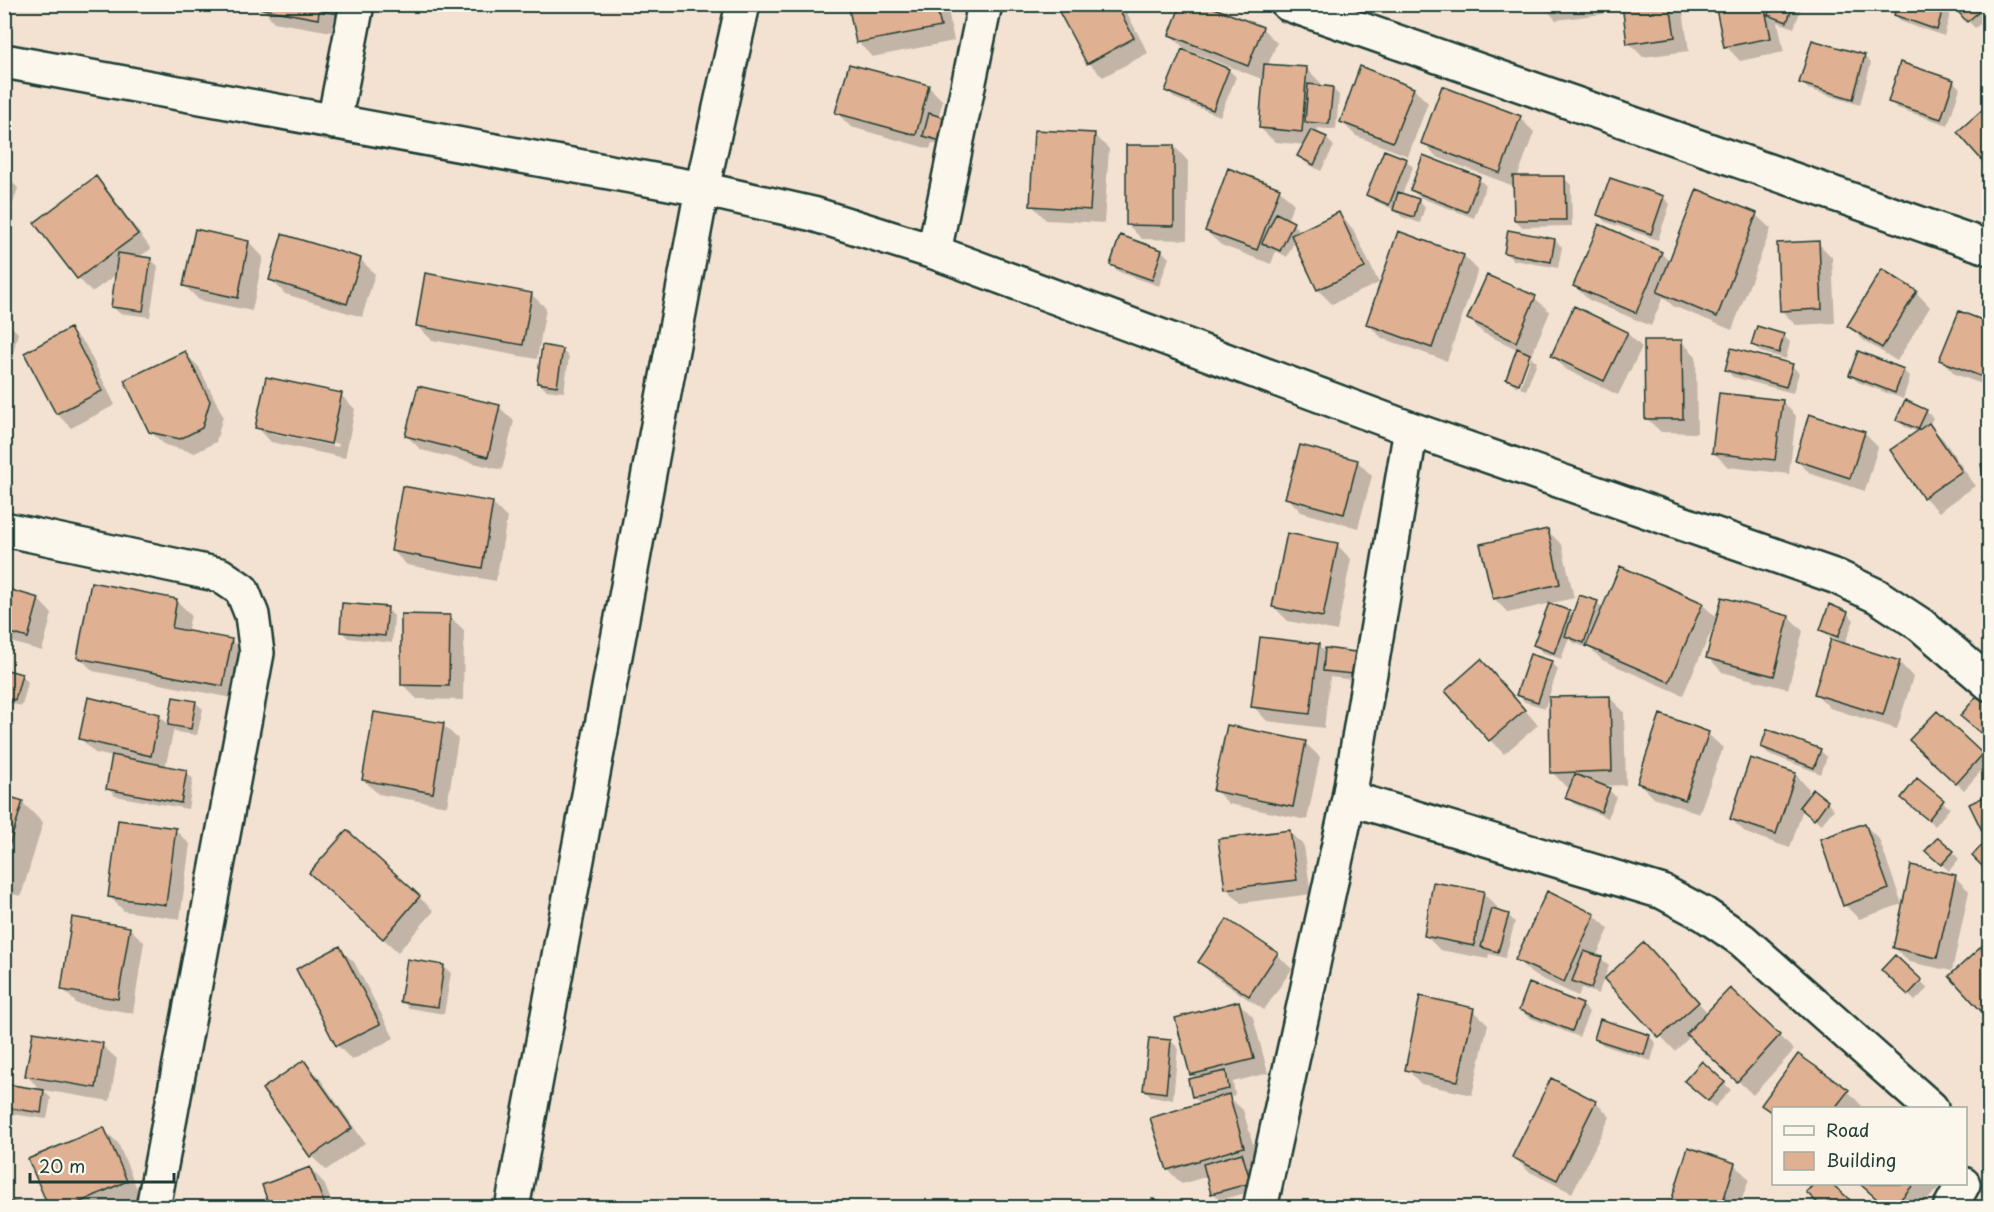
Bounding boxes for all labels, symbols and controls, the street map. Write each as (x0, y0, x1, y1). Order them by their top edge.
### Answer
legend (1772, 1107, 1967, 1185)
text: Road (1826, 1116, 1870, 1143)
scale bar (30, 1146, 174, 1184)
text: Building (1826, 1146, 1896, 1173)
text: 20 m (39, 1152, 85, 1179)

